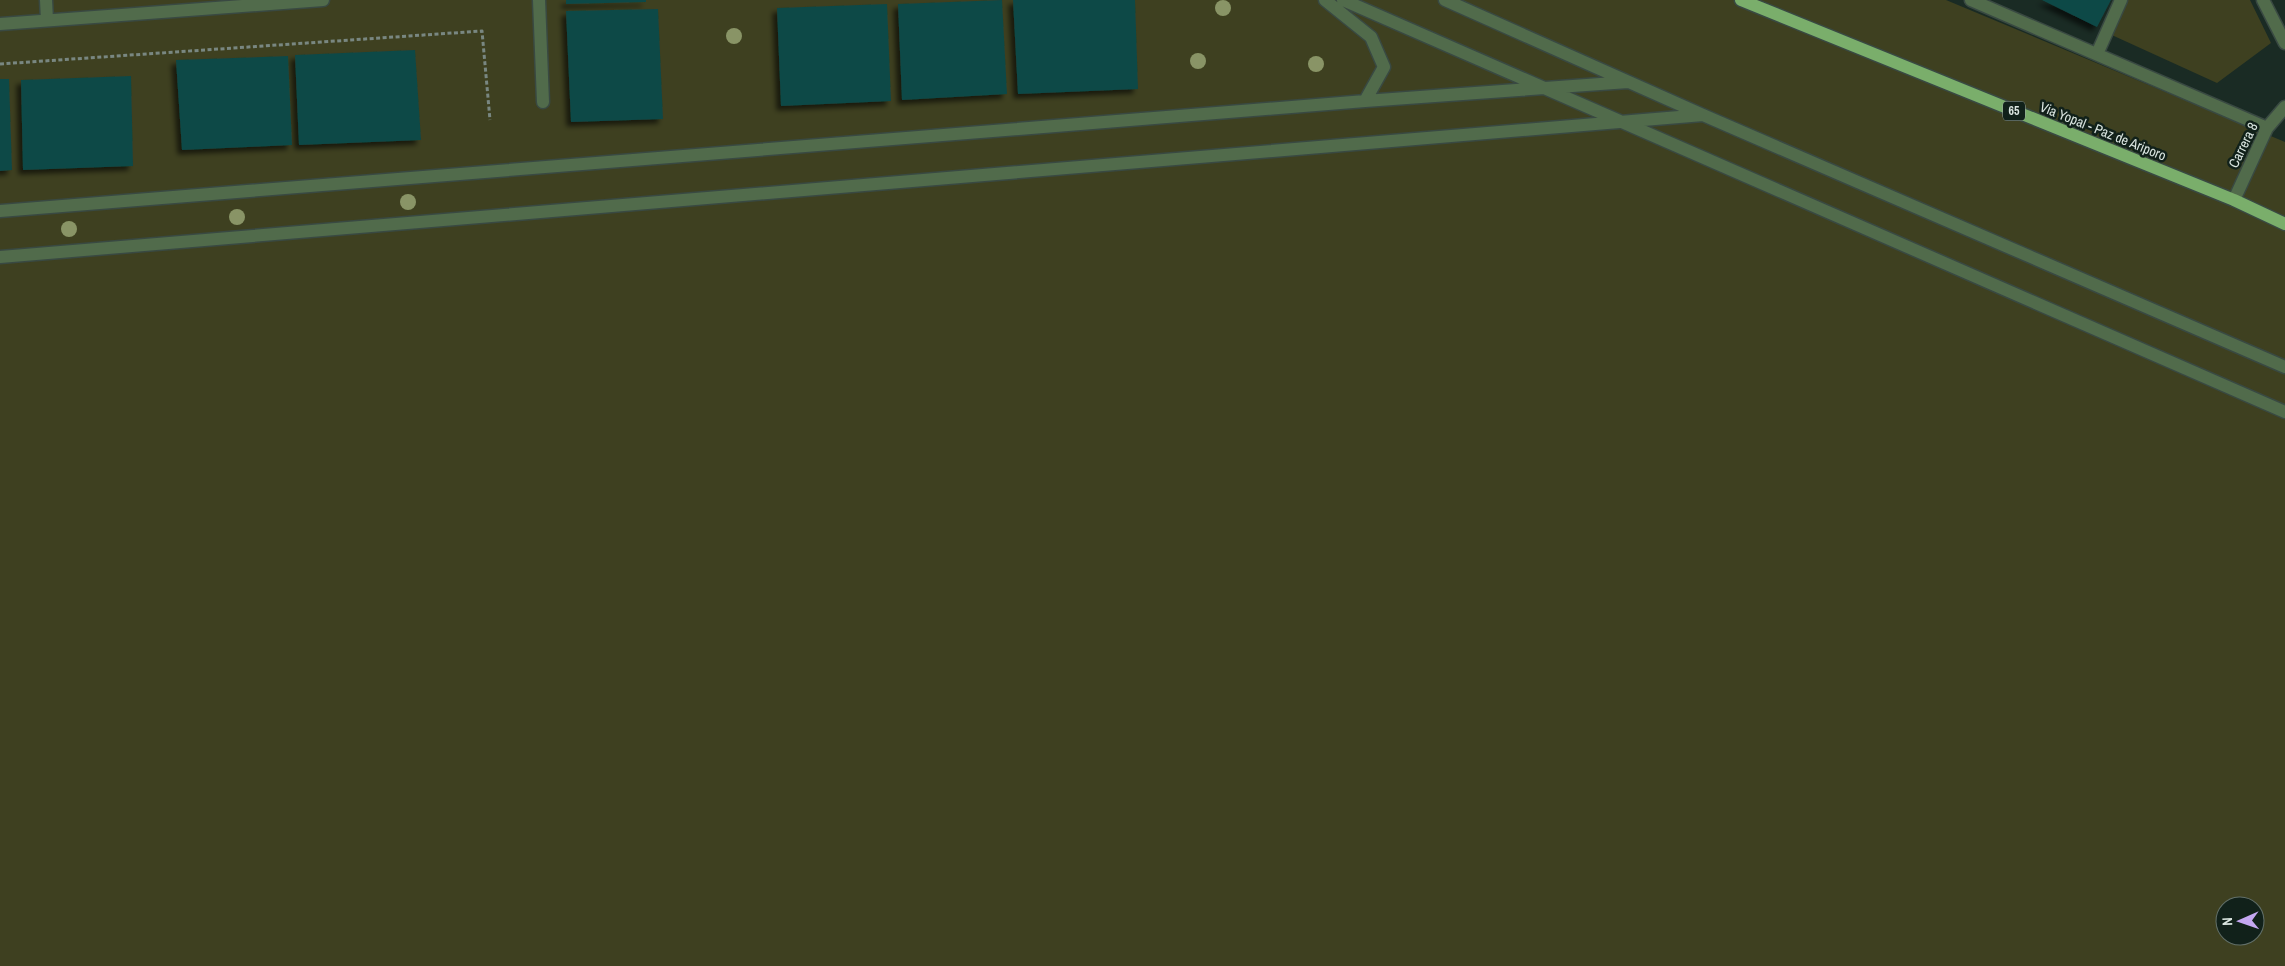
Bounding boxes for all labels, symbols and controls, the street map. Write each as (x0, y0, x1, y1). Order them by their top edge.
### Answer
street label: Via Yopal - Paz de Ariporo (2037, 97, 2169, 165)
road number: 65 (2003, 102, 2025, 120)
street label: Carrera 8 (2224, 119, 2262, 171)
north arrow (2215, 896, 2265, 946)
text: N (2218, 917, 2236, 926)

